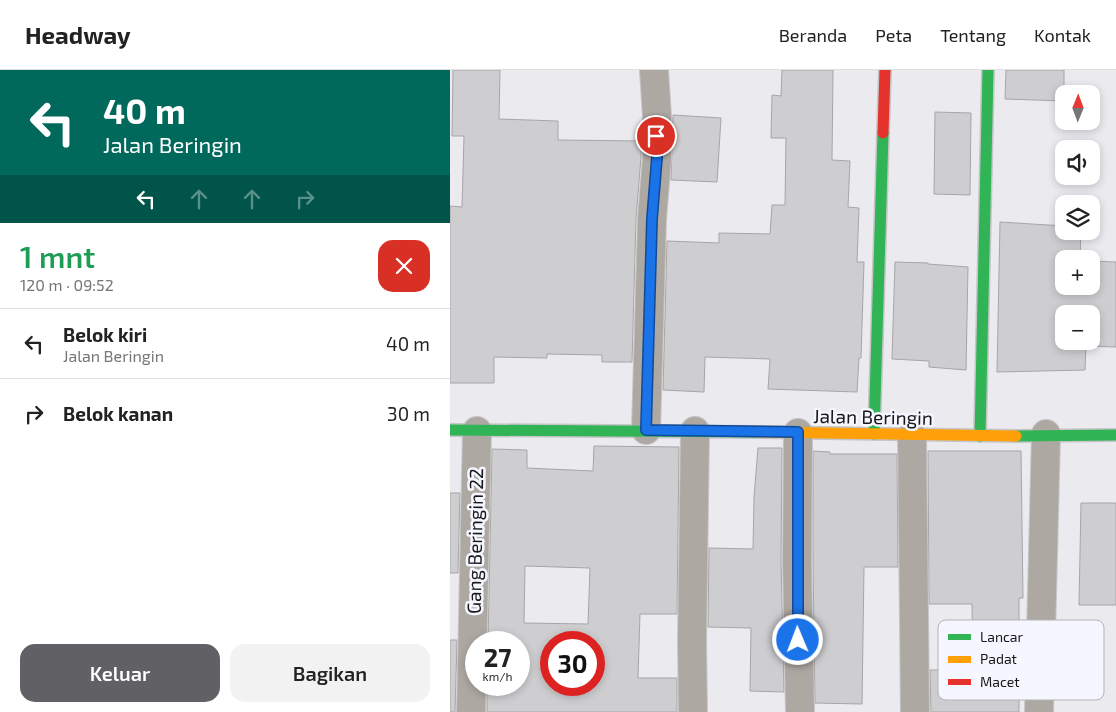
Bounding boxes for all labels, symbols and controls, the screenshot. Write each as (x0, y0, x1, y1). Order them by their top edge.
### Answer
text: Headway (25, 20, 131, 49)
text: Beranda (779, 24, 847, 46)
text: Peta (875, 24, 912, 46)
text: Tentang (940, 24, 1006, 46)
text: Kontak (1034, 24, 1091, 46)
north arrow (1055, 85, 1100, 130)
map controls (1055, 85, 1100, 350)
text: 40 m (103, 89, 186, 131)
icon: left (20, 90, 85, 155)
pin (635, 115, 677, 157)
icon: arrive (642, 122, 670, 150)
text: Jalan Beringin (103, 131, 242, 157)
button: sound (1055, 140, 1100, 185)
icon: left (132, 185, 160, 213)
icon: ahead (185, 185, 213, 213)
icon: ahead (238, 185, 266, 213)
icon: right (291, 185, 319, 213)
button: layers (1055, 195, 1100, 240)
text: 1 mnt (20, 238, 95, 274)
button: close (378, 240, 430, 292)
button: + (1055, 250, 1100, 295)
text: 120 m · 09:52 (20, 275, 114, 294)
button: − (1055, 305, 1100, 350)
text: Belok kiri (63, 323, 147, 346)
icon: left (20, 330, 48, 358)
text: 40 m (386, 332, 430, 355)
text: Jalan Beringin (63, 346, 164, 365)
icon: right (20, 400, 48, 428)
text: Belok kanan (63, 402, 173, 425)
text: 30 m (387, 402, 430, 425)
street label: Jalan Beringin (813, 404, 933, 429)
street label: Gang Beringin 22 (462, 468, 487, 614)
position arrow (771, 613, 823, 665)
legend (938, 620, 1104, 700)
text: Lancar (980, 628, 1024, 645)
speed limit sign: 30 (540, 631, 605, 696)
text: 27 (484, 642, 511, 672)
button: Keluar (20, 644, 220, 702)
button: Bagikan (230, 644, 430, 702)
text: Padat (980, 650, 1017, 667)
text: km/h (483, 669, 512, 683)
text: Macet (980, 673, 1020, 690)

